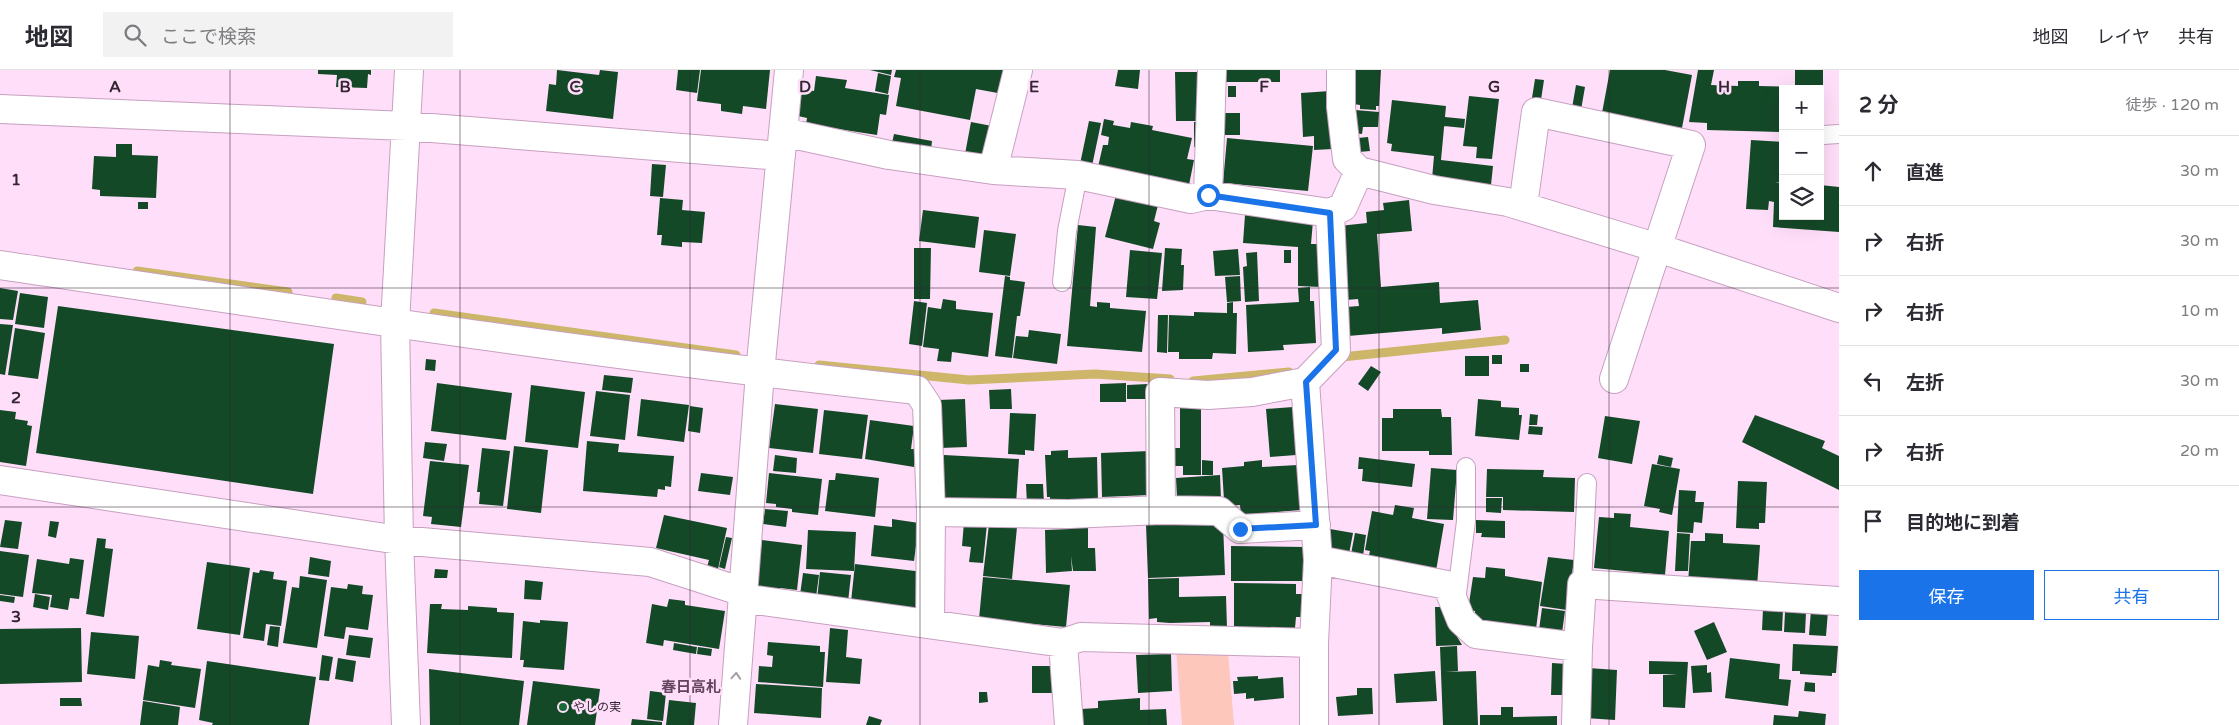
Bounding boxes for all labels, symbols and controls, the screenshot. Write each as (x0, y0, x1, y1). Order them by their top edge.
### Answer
search box (103, 12, 453, 57)
icon: search (121, 21, 149, 49)
text: 地図 (25, 23, 73, 52)
text: ここで検索 (161, 26, 256, 48)
text: 地図 (2033, 26, 2069, 48)
text: レイヤ (2097, 26, 2150, 48)
text: 共有 (2178, 26, 2214, 48)
text: A (109, 77, 121, 97)
text: B (339, 77, 351, 97)
text: C (569, 77, 581, 97)
text: D (799, 77, 811, 97)
text: E (1029, 77, 1039, 97)
text: F (1259, 77, 1269, 97)
text: G (1488, 77, 1500, 97)
text: H (1718, 77, 1730, 97)
map controls (1779, 85, 1824, 220)
button: + (1779, 85, 1824, 130)
text: 2 分 (1859, 93, 1899, 118)
text: 徒歩 · 120 m (2126, 95, 2219, 115)
button: − (1779, 130, 1824, 175)
icon: ahead (1859, 157, 1887, 185)
text: 30 m (2180, 161, 2219, 181)
text: 直進 (1906, 162, 1944, 184)
text: 1 (11, 170, 21, 190)
button: layers (1779, 175, 1824, 220)
route start (1197, 184, 1220, 207)
icon: right (1859, 227, 1887, 255)
text: 30 m (2180, 231, 2219, 251)
text: 右折 (1906, 232, 1944, 254)
icon: right (1859, 297, 1887, 325)
text: 10 m (2180, 301, 2219, 321)
text: 右折 (1906, 302, 1944, 324)
icon: left (1859, 367, 1887, 395)
text: 30 m (2180, 371, 2219, 391)
text: 左折 (1906, 372, 1944, 394)
text: 2 (11, 388, 21, 408)
icon: right (1859, 437, 1887, 465)
text: 20 m (2180, 441, 2219, 461)
text: 右折 (1906, 442, 1944, 464)
icon: arrive (1859, 507, 1887, 535)
text: 目的地に到着 (1906, 512, 2020, 534)
route end (1229, 518, 1252, 541)
button: 保存 (1859, 570, 2034, 620)
button: 共有 (2044, 570, 2219, 620)
text: 3 (11, 607, 21, 627)
one-way arrow (731, 672, 742, 680)
district label: 春日高札 (661, 678, 721, 696)
place label: やしの実 (573, 700, 621, 714)
marker: やしの実 (557, 701, 569, 713)

